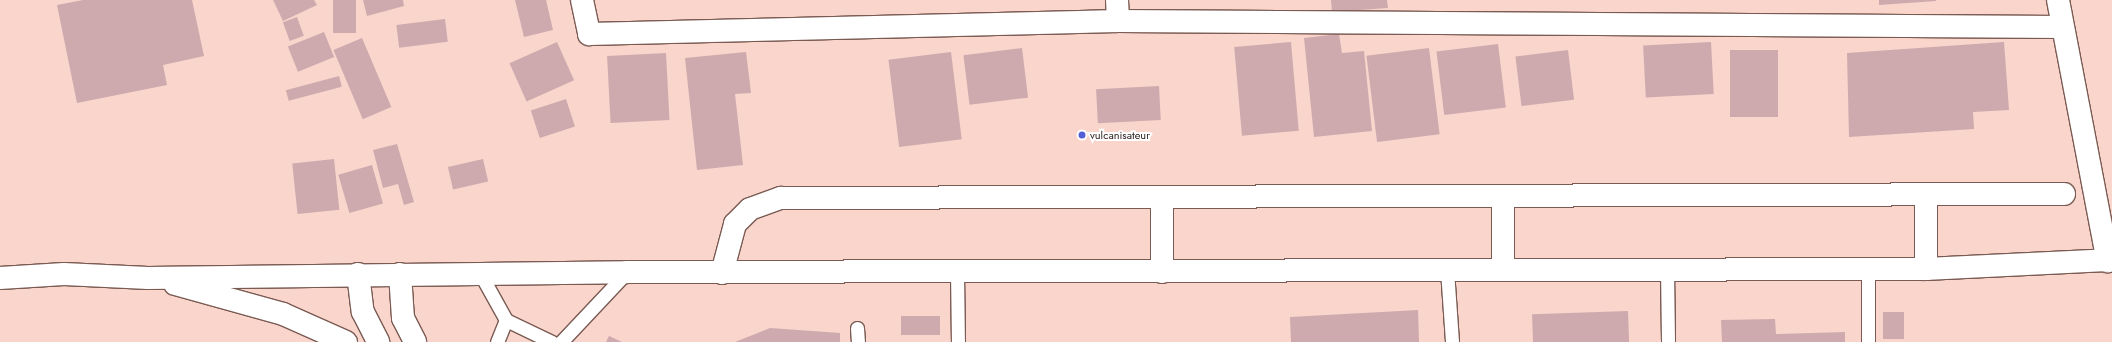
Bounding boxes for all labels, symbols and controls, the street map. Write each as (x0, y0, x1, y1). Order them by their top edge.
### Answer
place label: vulcanisateur (1090, 128, 1150, 142)
marker: vulcanisateur (1077, 130, 1087, 140)

